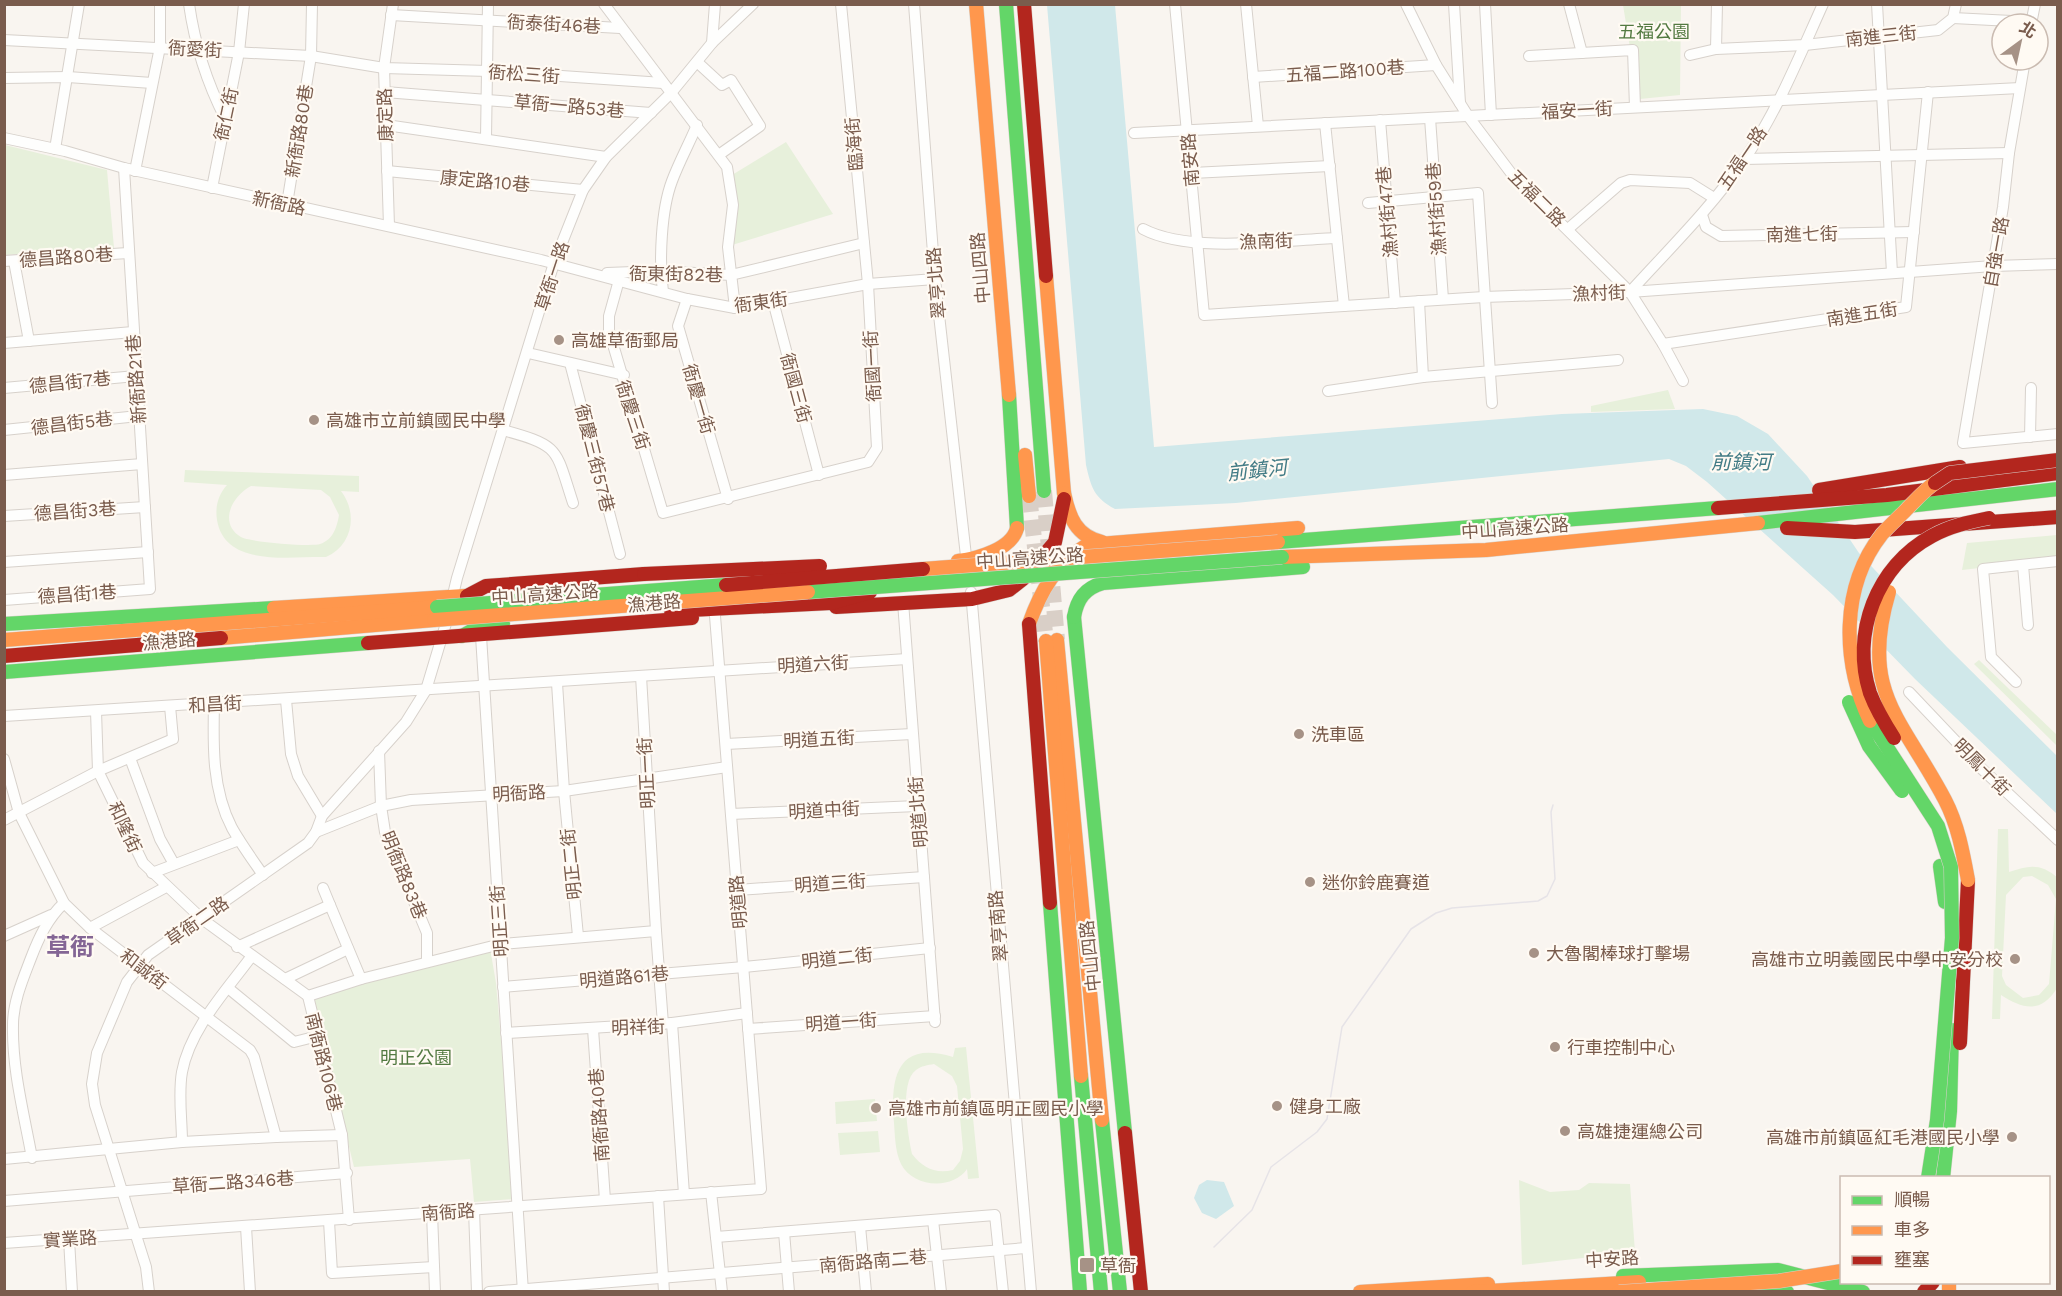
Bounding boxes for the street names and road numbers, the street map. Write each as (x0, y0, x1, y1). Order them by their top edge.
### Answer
street label: 衙泰街46巷 (507, 11, 601, 37)
street label: 南進三街 (1844, 22, 1918, 50)
street label: 衙愛街 (167, 37, 223, 61)
street label: 五福二路100巷 (1285, 56, 1405, 86)
street label: 衙松三街 (487, 61, 561, 87)
street label: 新衙路80巷 (281, 83, 317, 179)
street label: 衙仁街 (210, 85, 242, 143)
street label: 康定路 (374, 88, 396, 142)
street label: 草衙一路53巷 (513, 91, 625, 121)
street label: 福安一街 (1540, 98, 1614, 122)
street label: 臨海街 (841, 116, 867, 172)
street label: 五福一路 (1713, 122, 1771, 194)
street label: 南安路 (1177, 132, 1203, 188)
street label: 漁村街59巷 (1422, 162, 1450, 256)
street label: 漁村街47巷 (1373, 165, 1401, 259)
street label: 五福二路 (1504, 165, 1570, 231)
street label: 康定路10巷 (439, 167, 531, 195)
street label: 新衙路 (250, 187, 308, 219)
street label: 自強一路 (1979, 215, 2013, 289)
street label: 南進七街 (1766, 223, 1838, 245)
street label: 漁南街 (1239, 230, 1293, 252)
street label: 中山四路 (966, 231, 994, 305)
street label: 草衙一路 (531, 239, 573, 313)
street label: 德昌路80巷 (18, 243, 114, 271)
street label: 翠亨北路 (922, 246, 950, 320)
street label: 衙東街82巷 (629, 263, 723, 285)
street label: 漁村街 (1572, 282, 1626, 304)
street label: 衙東街 (733, 288, 789, 316)
street label: 南進五街 (1825, 298, 1899, 330)
street label: 衙國一街 (860, 329, 884, 403)
street label: 新衙路21巷 (122, 334, 150, 424)
street label: 衙國三街 (777, 351, 815, 425)
street label: 衙慶一街 (679, 362, 719, 436)
street label: 德昌街7巷 (28, 367, 112, 397)
street label: 衙慶三街 (612, 378, 654, 452)
street label: 衙慶三街57巷 (571, 402, 619, 514)
street label: 德昌街5巷 (30, 408, 114, 438)
street label: 德昌街3巷 (33, 498, 117, 524)
street label: 中山高速公路 (1460, 514, 1570, 542)
street label: 中山高速公路 (975, 544, 1085, 572)
street label: 中山高速公路 (490, 580, 600, 608)
street label: 德昌街1巷 (37, 581, 117, 607)
street label: 漁港路 (626, 590, 682, 616)
street label: 漁港路 (141, 628, 197, 654)
street label: 明道六街 (776, 652, 850, 676)
street label: 和昌街 (187, 692, 243, 716)
street label: 明道五街 (782, 727, 856, 751)
street label: 明鳳十街 (1949, 734, 2015, 800)
street label: 明正一街 (634, 736, 658, 810)
street label: 明道北街 (904, 775, 932, 849)
street label: 明衙路 (491, 781, 547, 805)
street label: 和隆街 (104, 798, 146, 856)
street label: 明道中街 (787, 798, 861, 822)
street label: 明正二街 (557, 827, 585, 901)
street label: 明衙路83巷 (377, 828, 431, 922)
street label: 明道三街 (793, 870, 867, 896)
street label: 明道路 (725, 874, 751, 930)
street label: 明正三街 (486, 884, 512, 958)
street label: 翠亨南路 (984, 889, 1012, 963)
street label: 草衙二路 (161, 892, 233, 950)
street label: 中山四路 (1076, 919, 1104, 993)
street label: 和誠街 (116, 944, 172, 994)
street label: 明道二街 (800, 944, 874, 972)
street label: 明道路61巷 (578, 963, 670, 991)
street label: 明道一街 (804, 1009, 878, 1035)
street label: 南衙路106巷 (302, 1010, 346, 1114)
street label: 明祥街 (611, 1016, 665, 1038)
street label: 南衙路40巷 (585, 1067, 613, 1163)
street label: 草衙二路346巷 (171, 1167, 295, 1197)
street label: 南衙路 (420, 1200, 476, 1224)
street label: 實業路 (42, 1227, 98, 1251)
street label: 南衙路南二巷 (818, 1246, 928, 1276)
street label: 中安路 (1584, 1247, 1640, 1271)

